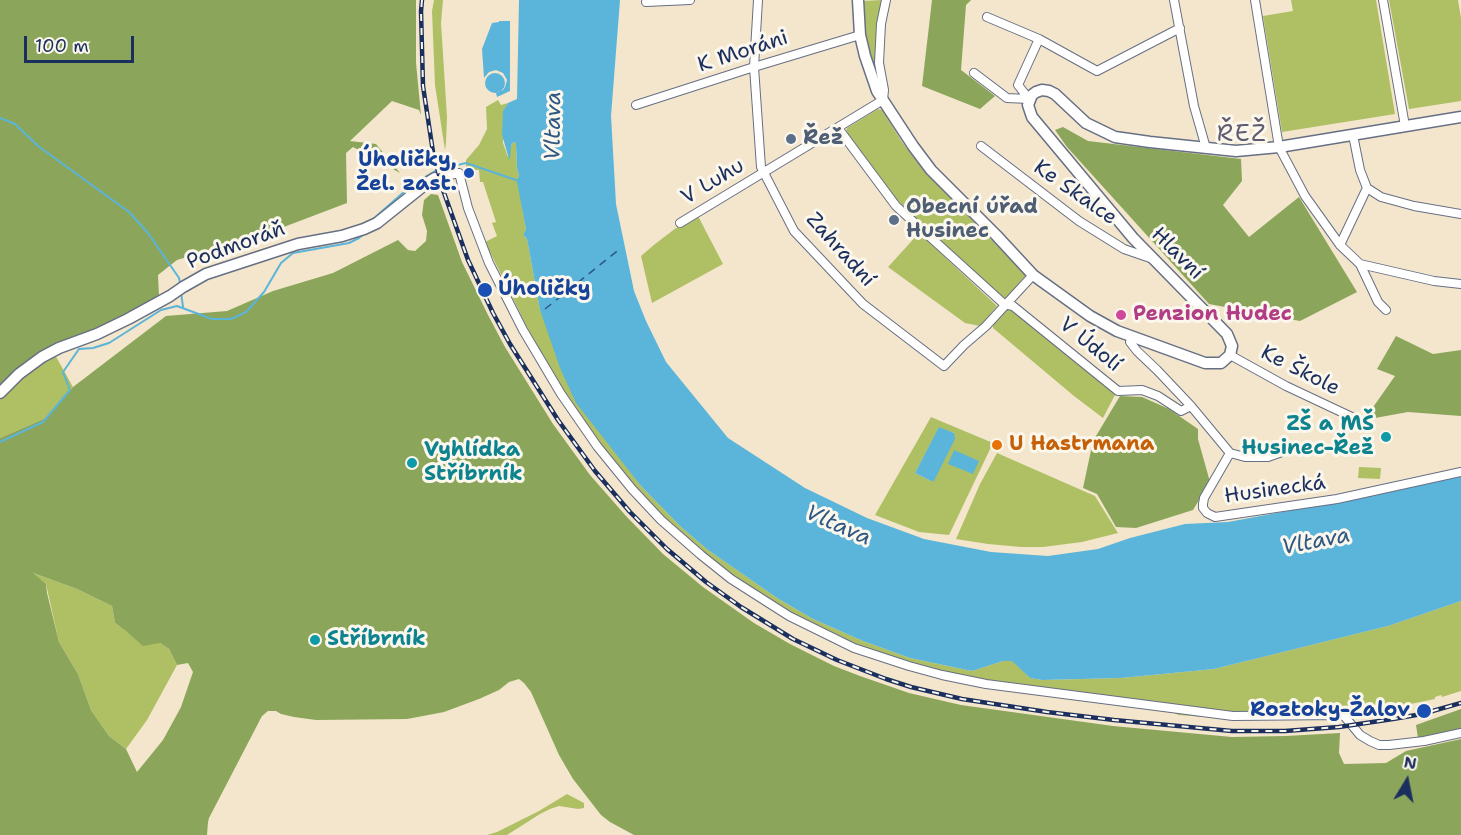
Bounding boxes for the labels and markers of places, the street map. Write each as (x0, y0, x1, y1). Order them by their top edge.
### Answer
place label: Řež (803, 126, 844, 152)
marker: Řež (784, 132, 798, 146)
place label: Úholičky, Žel. zast. (356, 148, 457, 198)
marker: Úholičky, Žel. zast. (462, 166, 476, 180)
place label: Obecní úřad Husinec (906, 195, 1038, 245)
marker: Obecní úřad Husinec (887, 213, 901, 227)
place label: Úholičky (498, 277, 591, 303)
marker: Úholičky (476, 281, 494, 299)
place label: Penzion Hudec (1133, 302, 1292, 328)
marker: Penzion Hudec (1114, 308, 1128, 322)
place label: ZŠ a MŠ Husinec-Řež (1241, 412, 1374, 462)
marker: ZŠ a MŠ Husinec-Řež (1379, 430, 1393, 444)
place label: U Hastrmana (1009, 432, 1154, 458)
place label: Vyhlídka Stříbrník (424, 438, 523, 488)
marker: U Hastrmana (990, 438, 1004, 452)
marker: Vyhlídka Stříbrník (405, 456, 419, 470)
place label: Stříbrník (327, 627, 426, 653)
marker: Stříbrník (308, 633, 322, 647)
place label: Roztoky-Žalov (1250, 698, 1410, 724)
marker: Roztoky-Žalov (1415, 702, 1433, 720)

